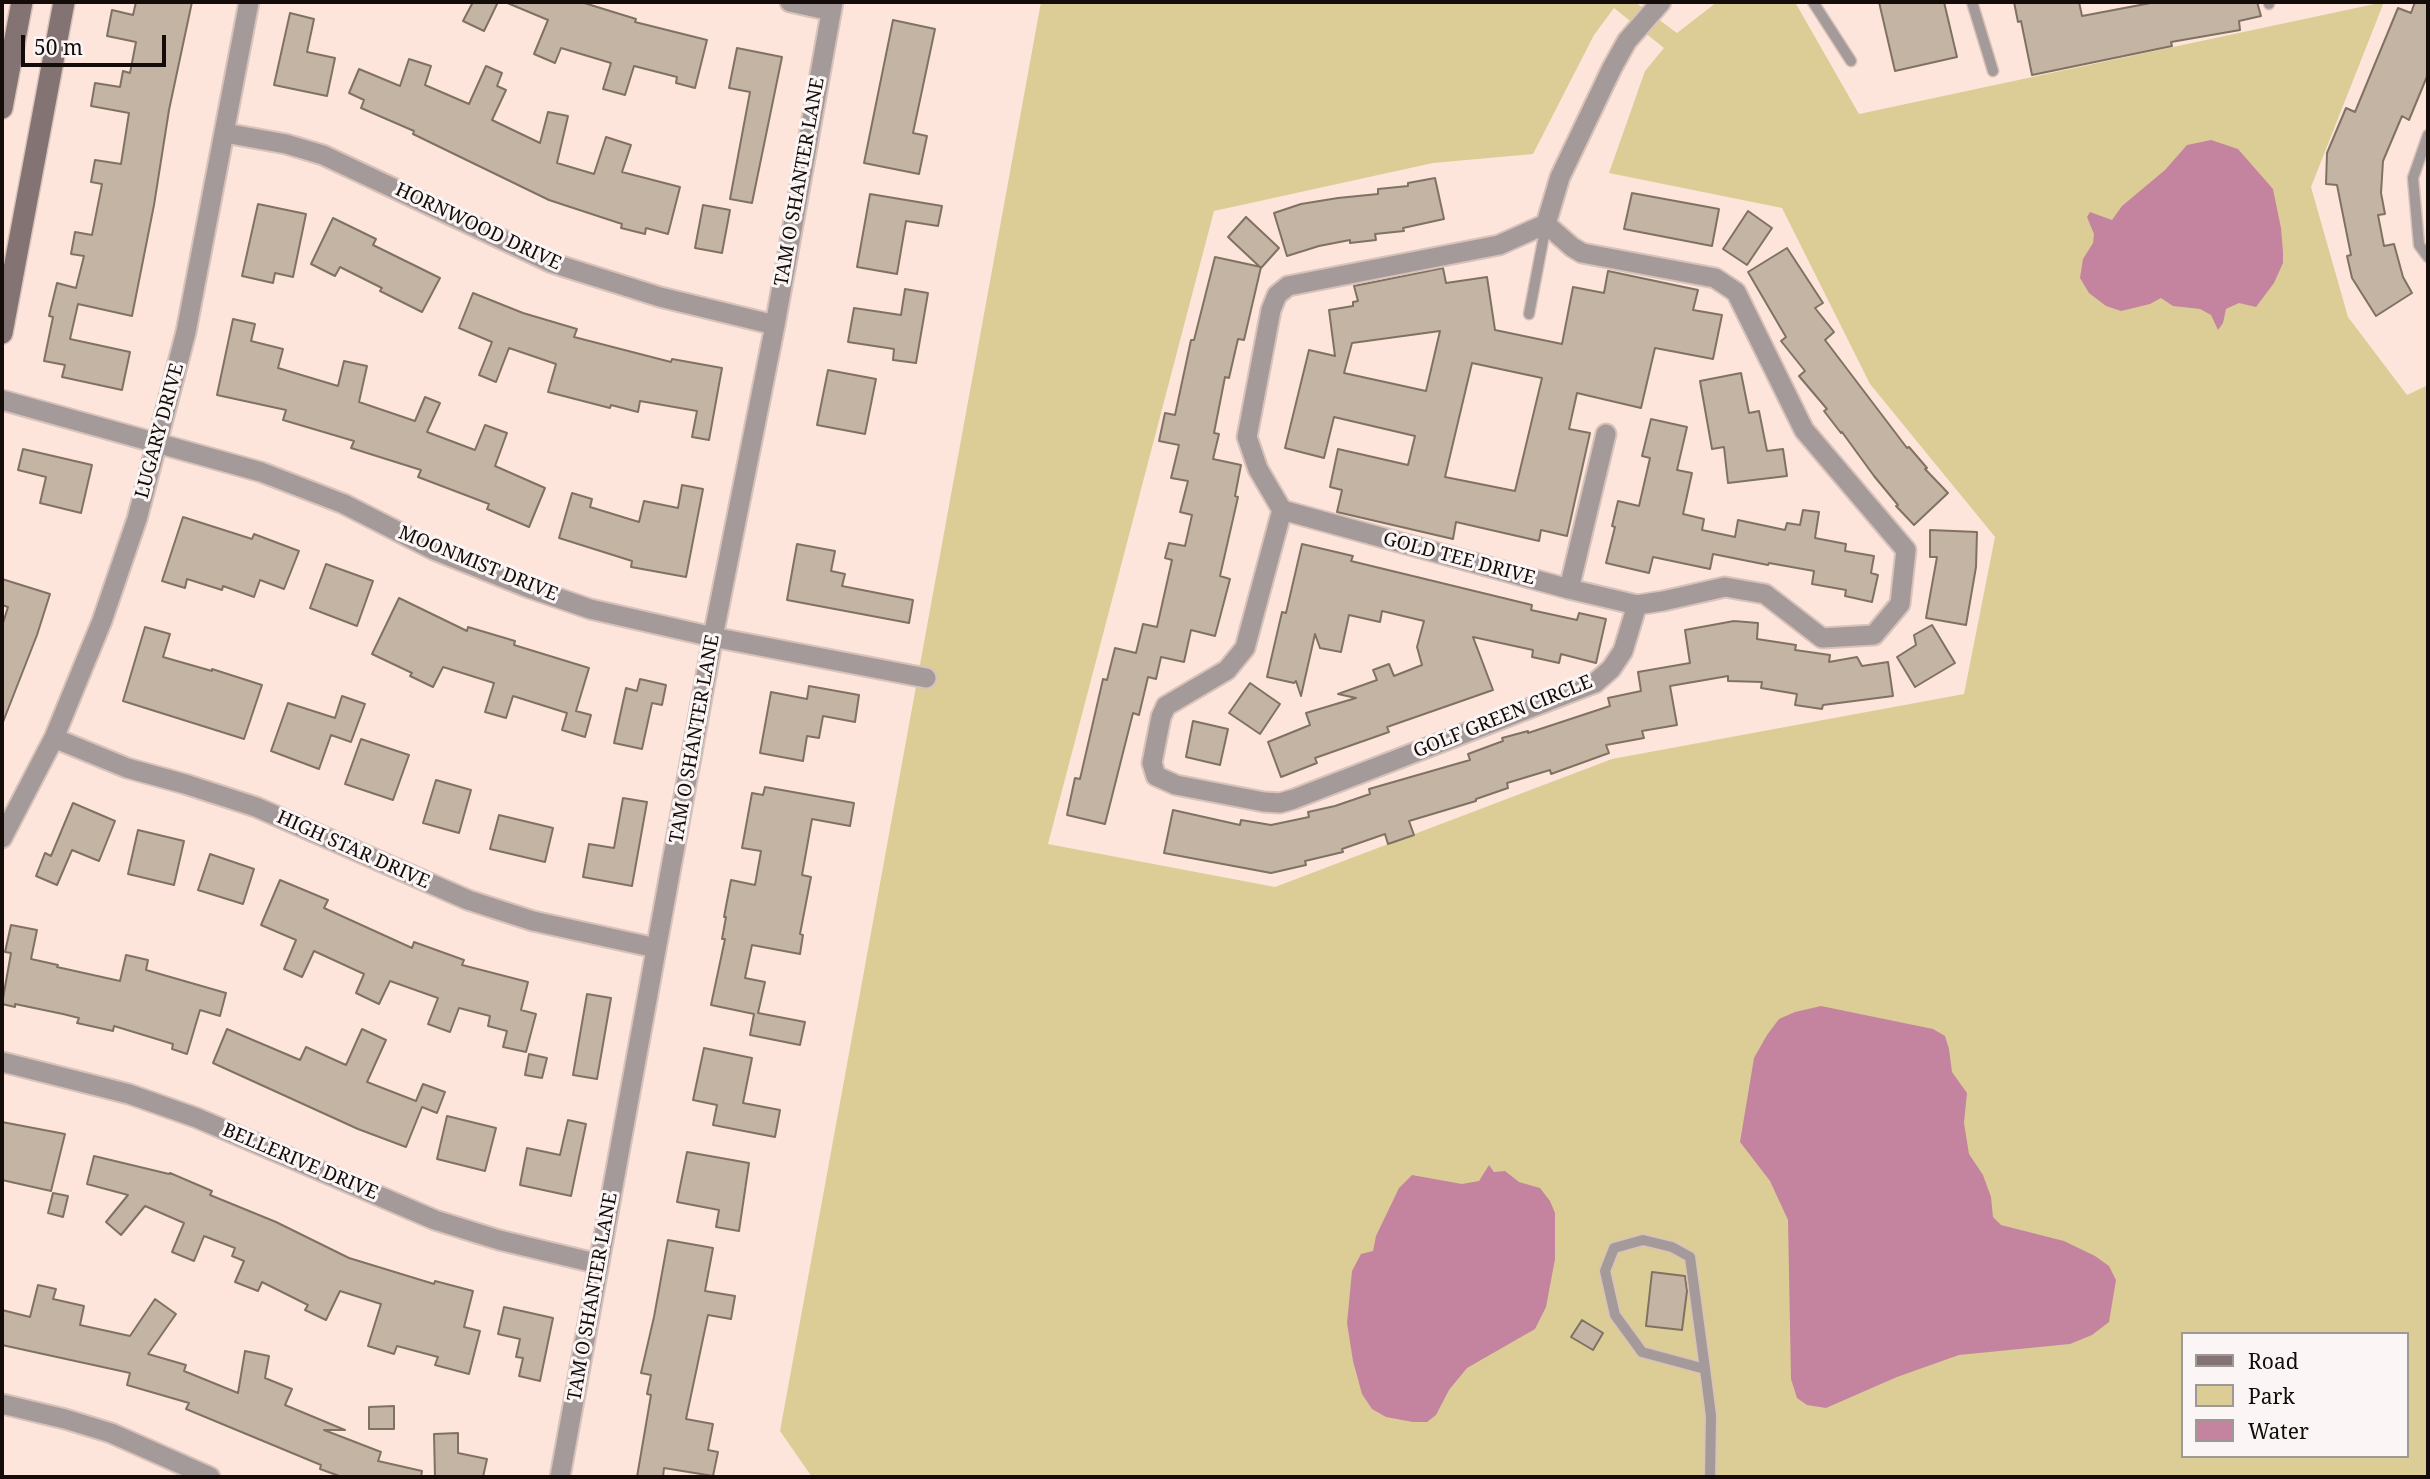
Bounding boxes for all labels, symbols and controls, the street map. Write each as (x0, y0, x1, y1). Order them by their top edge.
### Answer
scale bar (24, 21, 170, 65)
text: 50 m (34, 33, 83, 61)
street label: TAM O SHANTER LANE (770, 76, 830, 288)
street label: HORNWOOD DRIVE (391, 179, 565, 275)
street label: LUGARY DRIVE (131, 361, 189, 501)
street label: MOONMIST DRIVE (395, 522, 561, 606)
street label: GOLD TEE DRIVE (1381, 528, 1537, 590)
street label: TAM O SHANTER LANE (665, 633, 725, 845)
street label: GOLF GREEN CIRCLE (1410, 671, 1596, 763)
street label: HIGH STAR DRIVE (273, 806, 433, 894)
street label: BELLERIVE DRIVE (219, 1119, 381, 1205)
street label: TAM O SHANTER LANE (563, 1191, 623, 1403)
legend (2182, 1332, 2409, 1458)
text: Road (2248, 1347, 2299, 1375)
text: Park (2248, 1382, 2295, 1410)
text: Water (2248, 1417, 2309, 1445)

